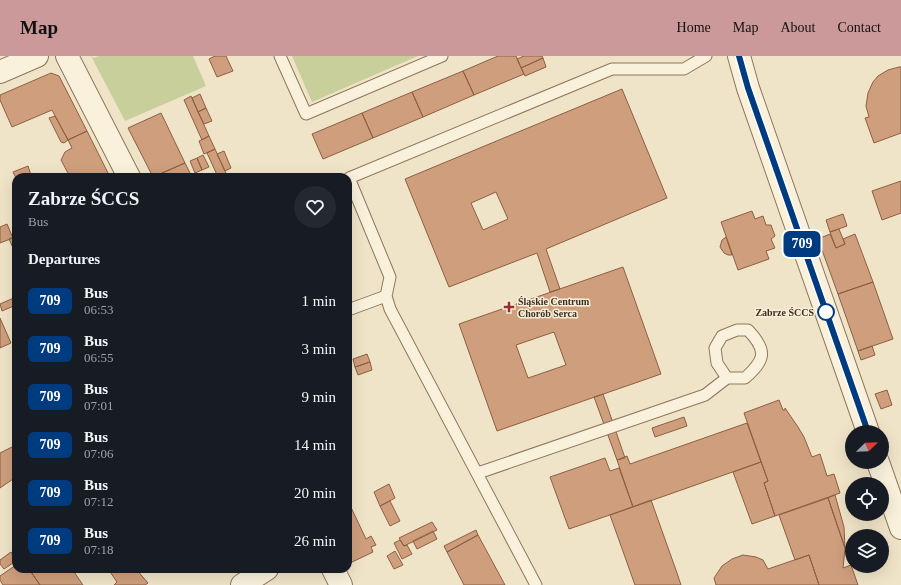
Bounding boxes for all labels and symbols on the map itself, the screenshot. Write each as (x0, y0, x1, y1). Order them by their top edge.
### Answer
line badge: 709 (779, 231, 825, 257)
place label: Śląskie Centrum Chorób Serca (518, 296, 590, 319)
marker: Śląskie Centrum Chorób Serca (503, 301, 515, 313)
marker: Zabrze ŚCCS (817, 303, 835, 321)
place label: Zabrze ŚCCS (755, 307, 814, 318)
north arrow (845, 425, 889, 469)

